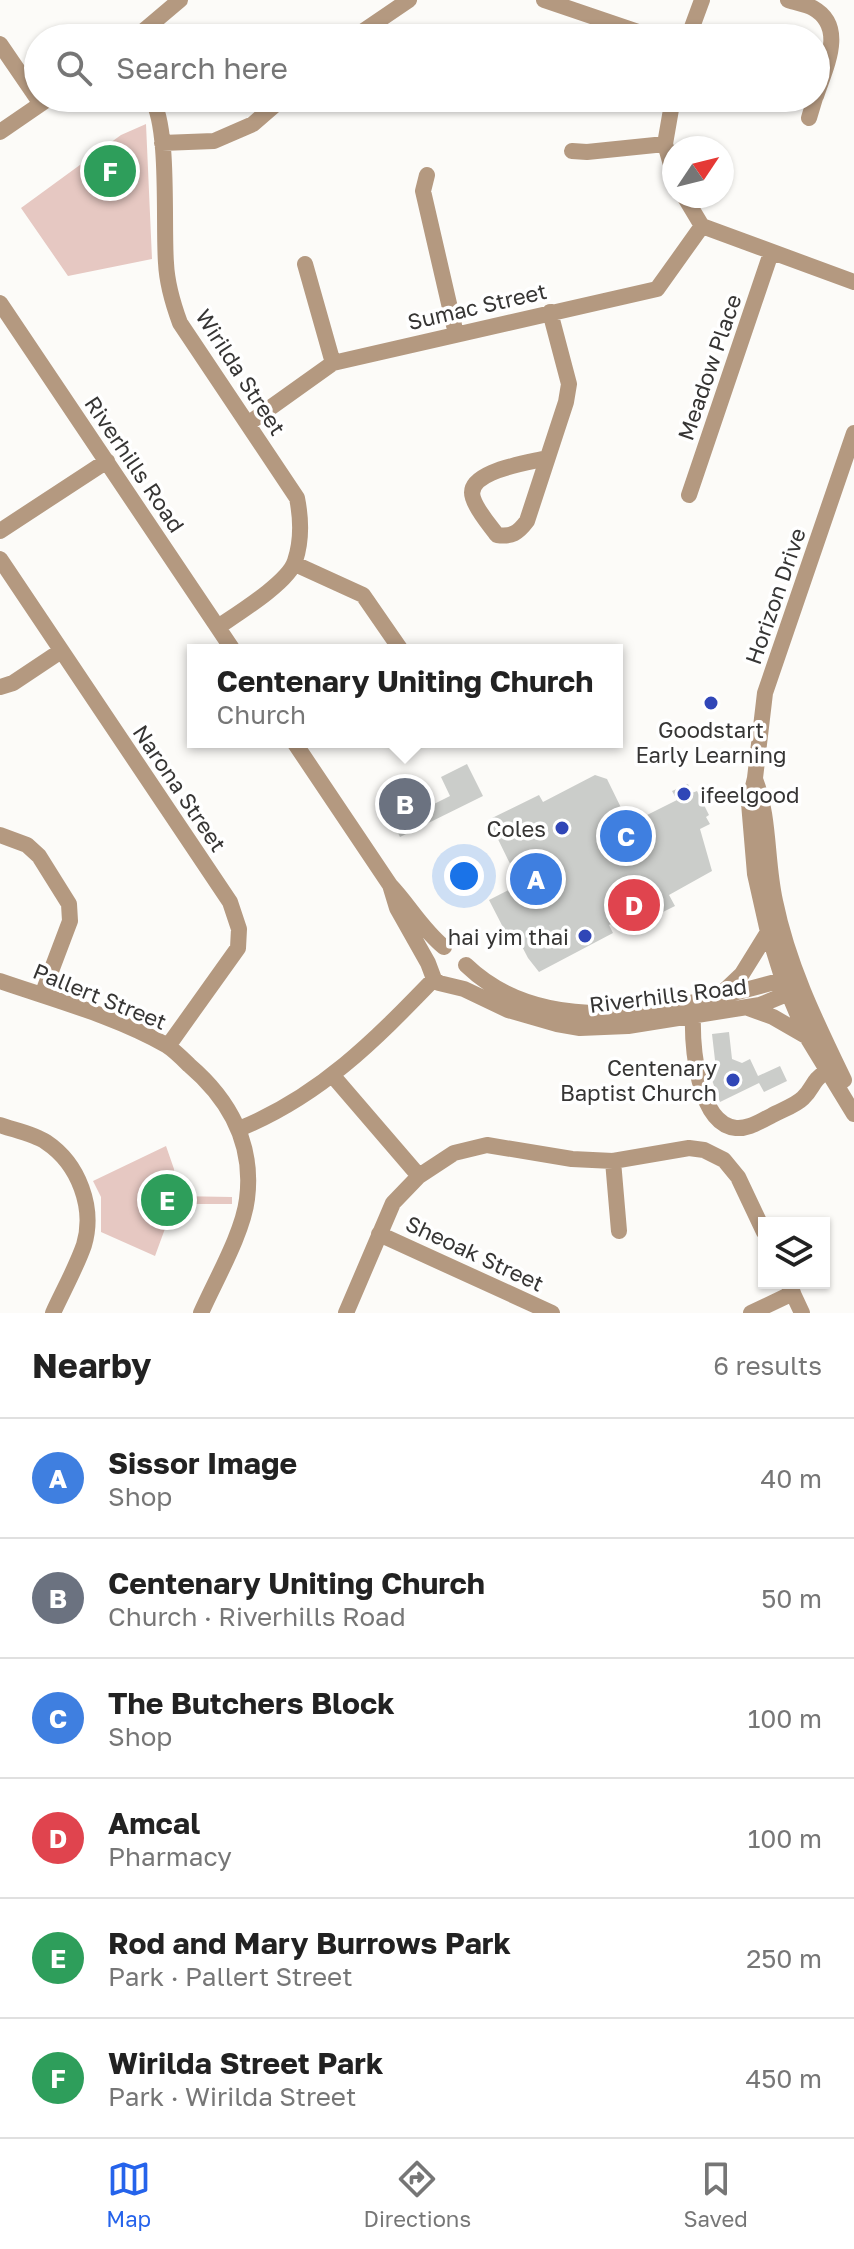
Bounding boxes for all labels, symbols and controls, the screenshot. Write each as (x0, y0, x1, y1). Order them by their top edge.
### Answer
search box (24, 24, 830, 112)
icon: search (52, 46, 96, 90)
text: Search here (116, 50, 288, 86)
north arrow (662, 136, 734, 208)
pin: F (84, 141, 136, 201)
street label: Sumac Street (405, 277, 549, 335)
street label: Meadow Place (671, 290, 747, 444)
street label: Wirilda Street (190, 304, 292, 440)
street label: Riverhills Road (79, 391, 191, 537)
street label: Horizon Drive (739, 524, 811, 668)
popup (187, 644, 623, 748)
text: Centenary Uniting Church (217, 663, 593, 699)
marker: Goodstart Early Learning (702, 694, 720, 712)
text: Church (217, 699, 306, 730)
place label: Goodstart Early Learning (635, 716, 787, 768)
street label: Narona Street (128, 719, 232, 857)
pin: B (379, 774, 431, 834)
place label: ifeelgood (700, 781, 800, 808)
marker: ifeelgood (675, 785, 693, 803)
pin: C (600, 806, 652, 866)
place label: Coles (487, 815, 546, 842)
marker: Coles (553, 819, 571, 837)
pin: A (510, 849, 562, 909)
your location (444, 856, 484, 896)
pin: D (608, 875, 660, 935)
place label: hai yim thai (448, 923, 569, 950)
marker: hai yim thai (576, 927, 594, 945)
street label: Pallert Street (29, 957, 171, 1035)
street label: Riverhills Road (588, 972, 748, 1018)
place label: Centenary Baptist Church (560, 1054, 717, 1106)
marker: Centenary Baptist Church (724, 1071, 742, 1089)
pin: E (141, 1170, 193, 1230)
street label: Sheoak Street (402, 1209, 548, 1297)
map controls (758, 1217, 830, 1289)
button: layers (758, 1217, 830, 1289)
text: Nearby (32, 1345, 152, 1385)
text: 6 results (713, 1350, 822, 1381)
text: Sissor Image (108, 1445, 297, 1481)
text: A (49, 1463, 67, 1494)
text: 40 m (761, 1463, 822, 1494)
text: Shop (108, 1481, 172, 1512)
text: Centenary Uniting Church (108, 1565, 485, 1601)
text: B (49, 1583, 67, 1614)
text: 50 m (761, 1583, 822, 1614)
text: Church · Riverhills Road (108, 1601, 406, 1632)
text: The Butchers Block (108, 1685, 395, 1721)
text: C (49, 1703, 67, 1734)
text: 100 m (748, 1703, 822, 1734)
text: Shop (108, 1721, 172, 1752)
text: Amcal (108, 1805, 200, 1841)
text: D (49, 1823, 67, 1854)
text: 100 m (748, 1823, 822, 1854)
text: Pharmacy (108, 1841, 232, 1872)
text: Rod and Mary Burrows Park (108, 1925, 511, 1961)
text: E (50, 1943, 66, 1974)
text: 250 m (746, 1943, 822, 1974)
text: Park · Pallert Street (108, 1961, 353, 1992)
text: Wirilda Street Park (108, 2045, 383, 2081)
text: F (50, 2063, 66, 2094)
text: 450 m (745, 2063, 822, 2094)
text: Park · Wirilda Street (108, 2081, 356, 2112)
tab: Map (106, 2157, 151, 2232)
tab: Directions (364, 2157, 471, 2232)
tab: Saved (684, 2157, 748, 2232)

